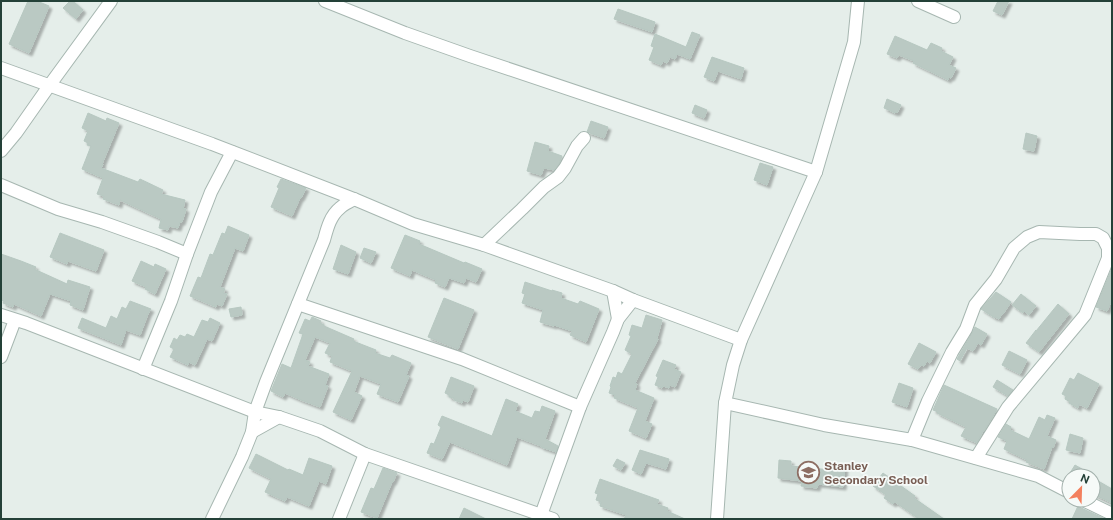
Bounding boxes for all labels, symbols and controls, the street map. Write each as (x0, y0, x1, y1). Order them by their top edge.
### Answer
place label: Stanley Secondary School (824, 459, 928, 487)
school or university icon: Stanley Secondary School (796, 460, 822, 486)
north arrow (1061, 468, 1101, 508)
text: N (1079, 472, 1091, 486)

